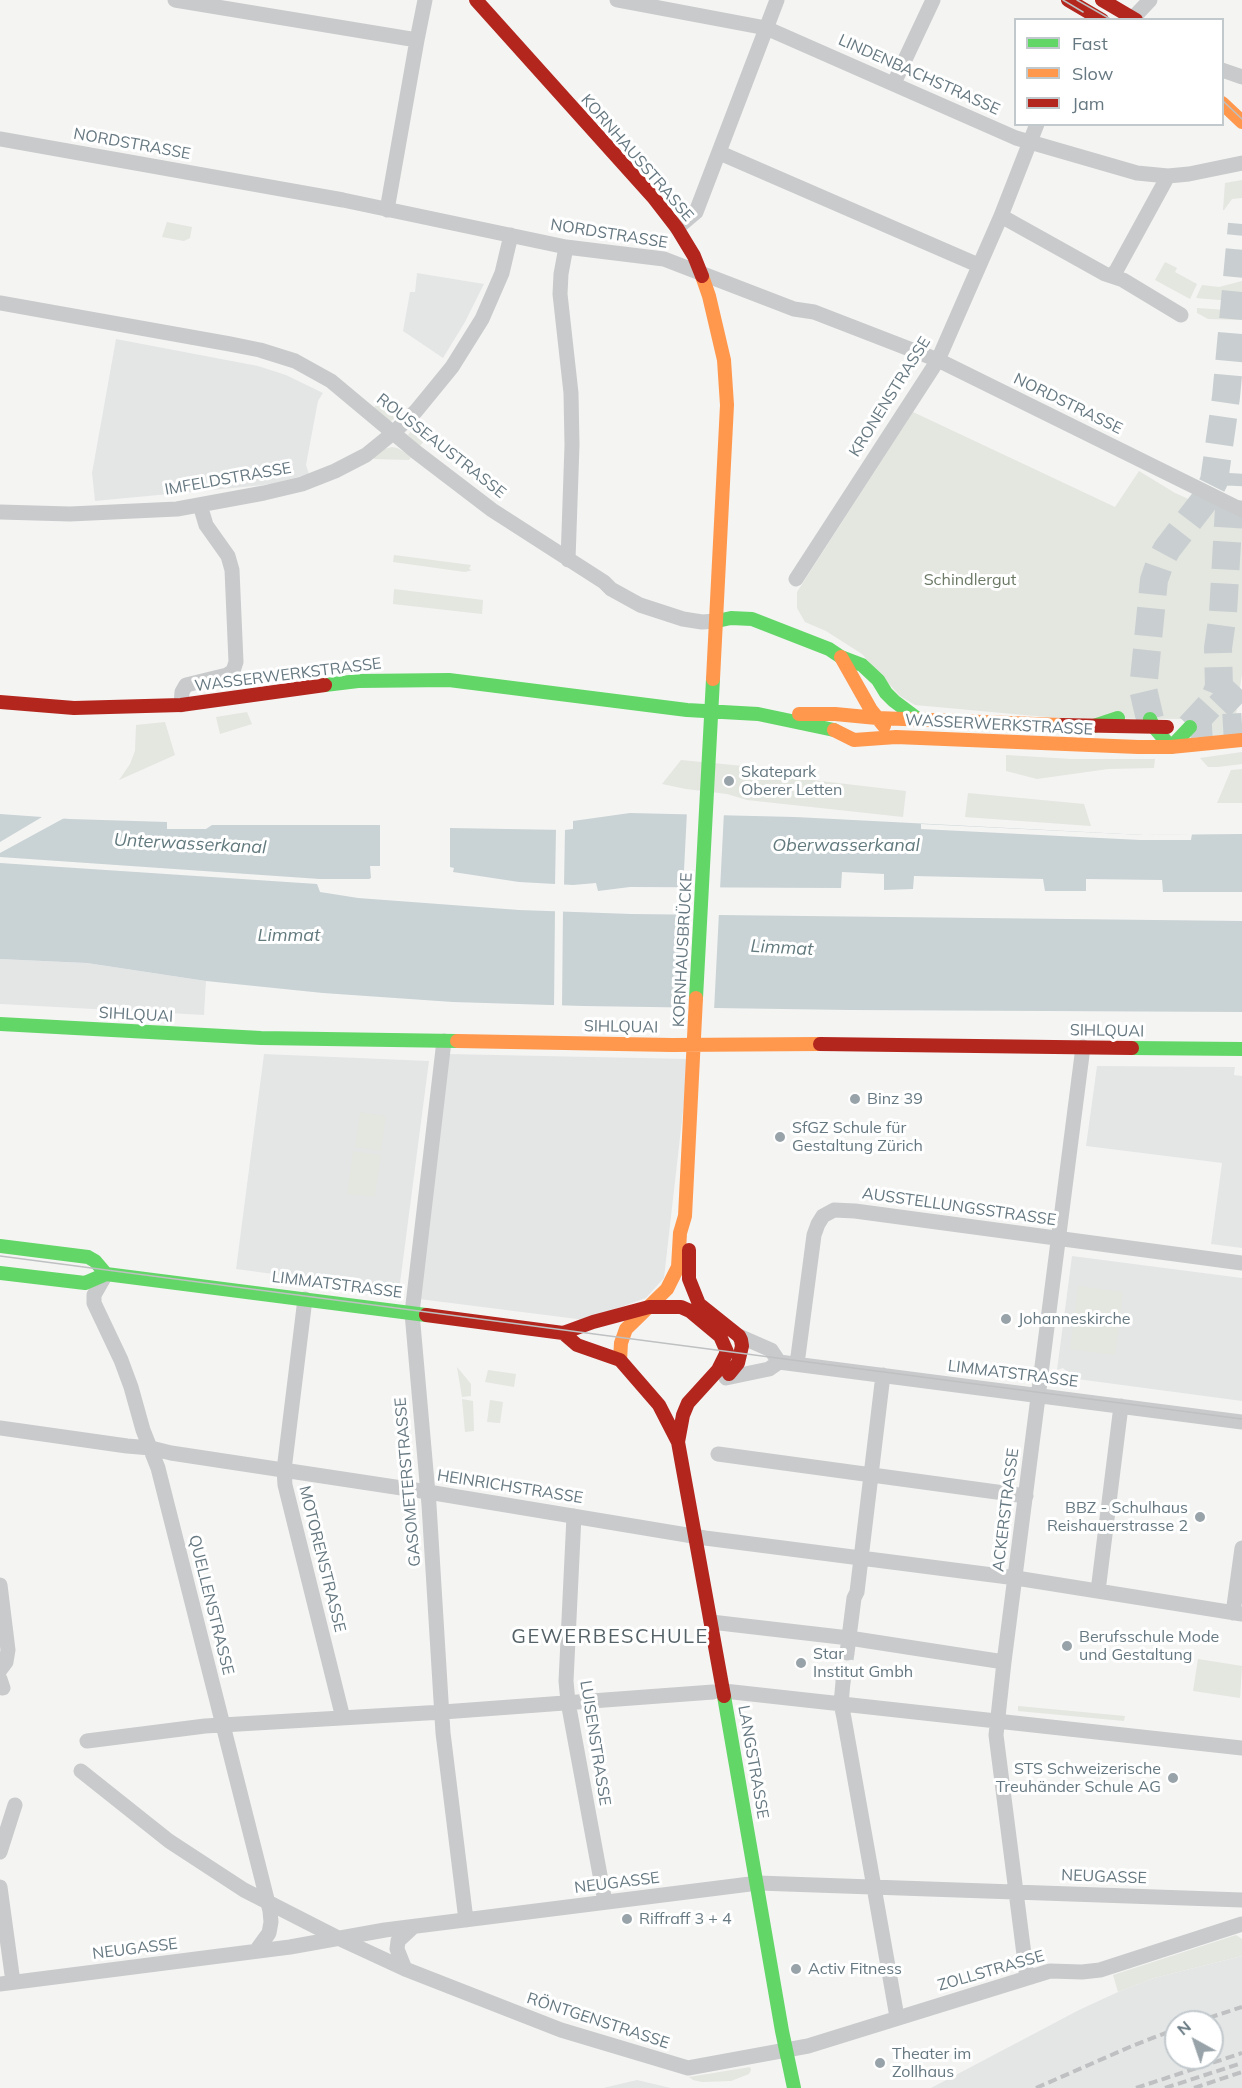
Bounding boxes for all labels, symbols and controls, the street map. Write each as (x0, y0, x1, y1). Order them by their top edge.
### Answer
legend (1014, 18, 1224, 126)
street label: LINDENBACHSTRASSE (835, 31, 1003, 119)
text: Fast (1072, 32, 1108, 55)
text: Slow (1072, 62, 1113, 85)
street label: KORNHAUSSTRASSE (577, 91, 697, 225)
text: Jam (1072, 92, 1105, 115)
street label: NORDSTRASSE (72, 124, 192, 164)
street label: NORDSTRASSE (549, 215, 669, 253)
street label: KRONENSTRASSE (845, 333, 935, 461)
street label: NORDSTRASSE (1010, 369, 1126, 439)
street label: ROUSSEAUSTRASSE (373, 390, 509, 502)
street label: IMFELDSTRASSE (163, 458, 293, 500)
park label: Schindlergut (924, 570, 1016, 590)
street label: WASSERWERKSTRASSE (193, 654, 383, 696)
street label: WASSERWERKSTRASSE (905, 710, 1093, 740)
place label: Skatepark Oberer Letten (741, 762, 842, 800)
marker: Skatepark Oberer Letten (722, 774, 736, 788)
water label: Unterwasserkanal (113, 829, 267, 859)
water label: Oberwasserkanal (772, 835, 920, 857)
street label: KORNHAUSBRÜCKE (669, 872, 697, 1028)
water label: Limmat (258, 925, 320, 947)
water label: Limmat (750, 936, 814, 960)
street label: SIHLQUAI (98, 1003, 174, 1027)
street label: SIHLQUAI (584, 1017, 658, 1037)
street label: SIHLQUAI (1070, 1021, 1144, 1041)
place label: Binz 39 (867, 1089, 923, 1109)
marker: Binz 39 (848, 1092, 862, 1106)
place label: SfGZ Schule für Gestaltung Zürich (792, 1118, 923, 1156)
marker: SfGZ Schule für Gestaltung Zürich (773, 1130, 787, 1144)
street label: AUSSTELLUNGSSTRASSE (861, 1184, 1057, 1230)
street label: LIMMATSTRASSE (271, 1267, 403, 1303)
place label: Johanneskirche (1018, 1309, 1131, 1329)
marker: Johanneskirche (999, 1312, 1013, 1326)
street label: LIMMATSTRASSE (947, 1356, 1079, 1392)
street label: GASOMETERSTRASSE (391, 1396, 425, 1568)
street label: ACKERSTRASSE (989, 1447, 1023, 1573)
street label: HEINRICHSTRASSE (436, 1466, 584, 1508)
street label: MOTORENSTRASSE (294, 1484, 350, 1634)
place label: BBZ - Schulhaus Reishauerstrasse 2 (1047, 1498, 1188, 1536)
marker: BBZ - Schulhaus Reishauerstrasse 2 (1193, 1510, 1207, 1524)
street label: QUELLENSTRASSE (184, 1533, 238, 1677)
district label: GEWERBESCHULE (511, 1625, 709, 1649)
place label: Berufsschule Mode und Gestaltung (1079, 1627, 1219, 1665)
marker: Berufsschule Mode und Gestaltung (1060, 1639, 1074, 1653)
place label: Star Institut Gmbh (813, 1644, 913, 1682)
marker: Star Institut Gmbh (794, 1656, 808, 1670)
street label: LUISENSTRASSE (576, 1679, 614, 1807)
street label: LANGSTRASSE (734, 1704, 772, 1820)
place label: STS Schweizerische Treuhänder Schule AG (996, 1759, 1161, 1797)
marker: STS Schweizerische Treuhänder Schule AG (1166, 1771, 1180, 1785)
street label: NEUGASSE (1061, 1866, 1147, 1888)
street label: NEUGASSE (573, 1868, 661, 1898)
place label: Riffraff 3 + 4 (639, 1909, 732, 1929)
marker: Riffraff 3 + 4 (620, 1912, 634, 1926)
street label: NEUGASSE (91, 1934, 179, 1964)
street label: ZOLLSTRASSE (935, 1947, 1047, 1995)
place label: Activ Fitness (808, 1959, 902, 1979)
marker: Activ Fitness (789, 1962, 803, 1976)
street label: RÖNTGENSTRASSE (524, 1989, 672, 2053)
north arrow (1164, 2010, 1224, 2070)
text: N (1173, 2016, 1195, 2039)
place label: Theater im Zollhaus (892, 2044, 971, 2082)
marker: Theater im Zollhaus (873, 2056, 887, 2070)

